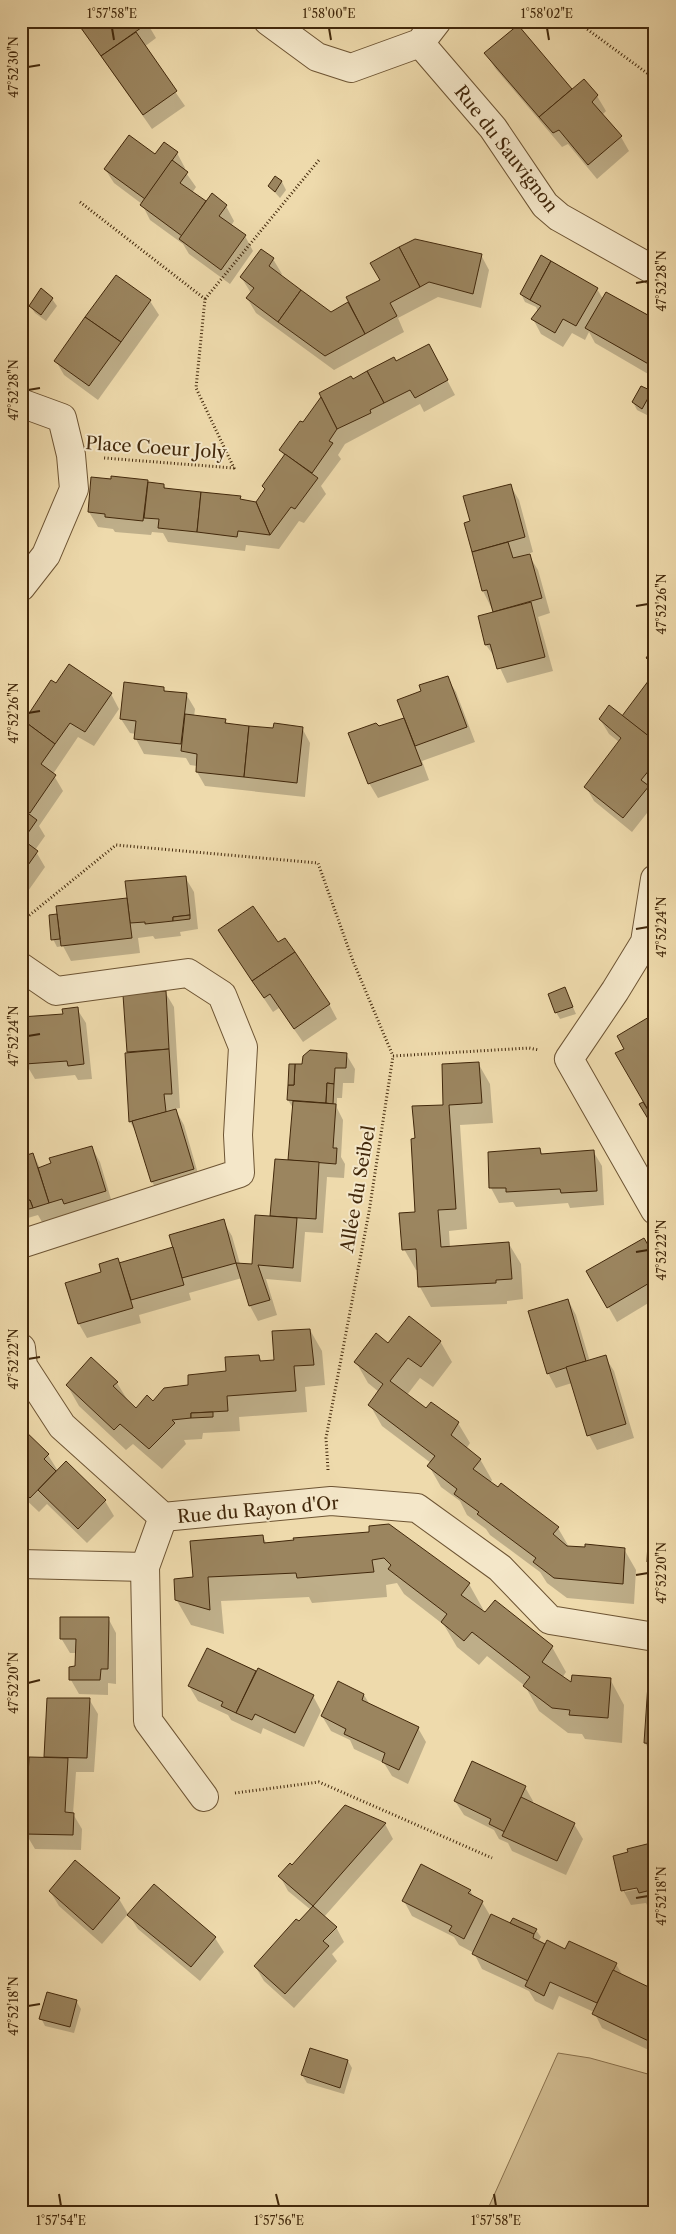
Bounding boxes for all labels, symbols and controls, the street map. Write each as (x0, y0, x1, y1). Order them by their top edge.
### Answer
text: 1°57'58"E (87, 6, 137, 21)
text: 1°58'00"E (302, 6, 356, 21)
text: 1°58'02"E (521, 6, 573, 21)
text: 47°52'30"N (6, 36, 21, 98)
street label: Rue du Sauvignon (450, 81, 562, 217)
text: 47°52'28"N (654, 250, 669, 312)
text: 47°52'28"N (6, 359, 21, 421)
street label: Place Coeur Joly (85, 432, 228, 464)
text: 47°52'26"N (654, 573, 669, 634)
text: 47°52'26"N (6, 682, 21, 743)
text: 47°52'24"N (654, 896, 669, 957)
text: 47°52'24"N (6, 1005, 21, 1066)
street label: Allée du Seibel (336, 1124, 380, 1255)
text: 47°52'22"N (654, 1219, 669, 1280)
text: 47°52'22"N (6, 1328, 21, 1389)
street label: Rue du Rayon d'Or (176, 1492, 340, 1528)
text: 47°52'20"N (654, 1542, 669, 1604)
text: 47°52'20"N (6, 1652, 21, 1714)
text: 47°52'18"N (654, 1866, 669, 1926)
text: 47°52'18"N (6, 1976, 21, 2036)
text: 1°57'54"E (36, 2213, 86, 2228)
text: 1°57'56"E (254, 2213, 304, 2228)
text: 1°57'58"E (471, 2213, 521, 2228)

